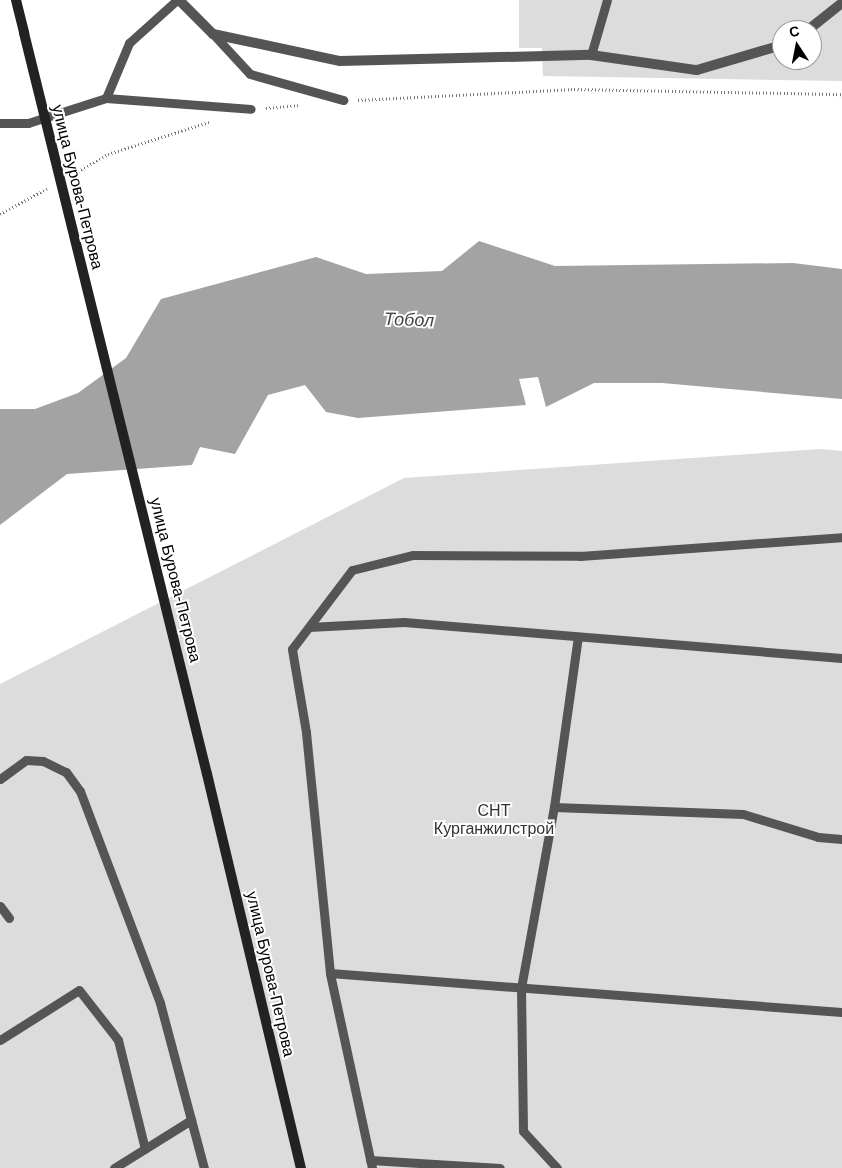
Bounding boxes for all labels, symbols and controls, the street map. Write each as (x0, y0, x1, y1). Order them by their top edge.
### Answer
north arrow (772, 20, 822, 70)
text: С (788, 22, 801, 40)
street label: улица Бурова-Петрова (47, 103, 107, 271)
water label: Тобол (383, 308, 435, 332)
street label: улица Бурова-Петрова (145, 496, 205, 664)
park label: СНТ Курганжилстрой (434, 801, 554, 839)
street label: улица Бурова-Петрова (242, 890, 298, 1058)

